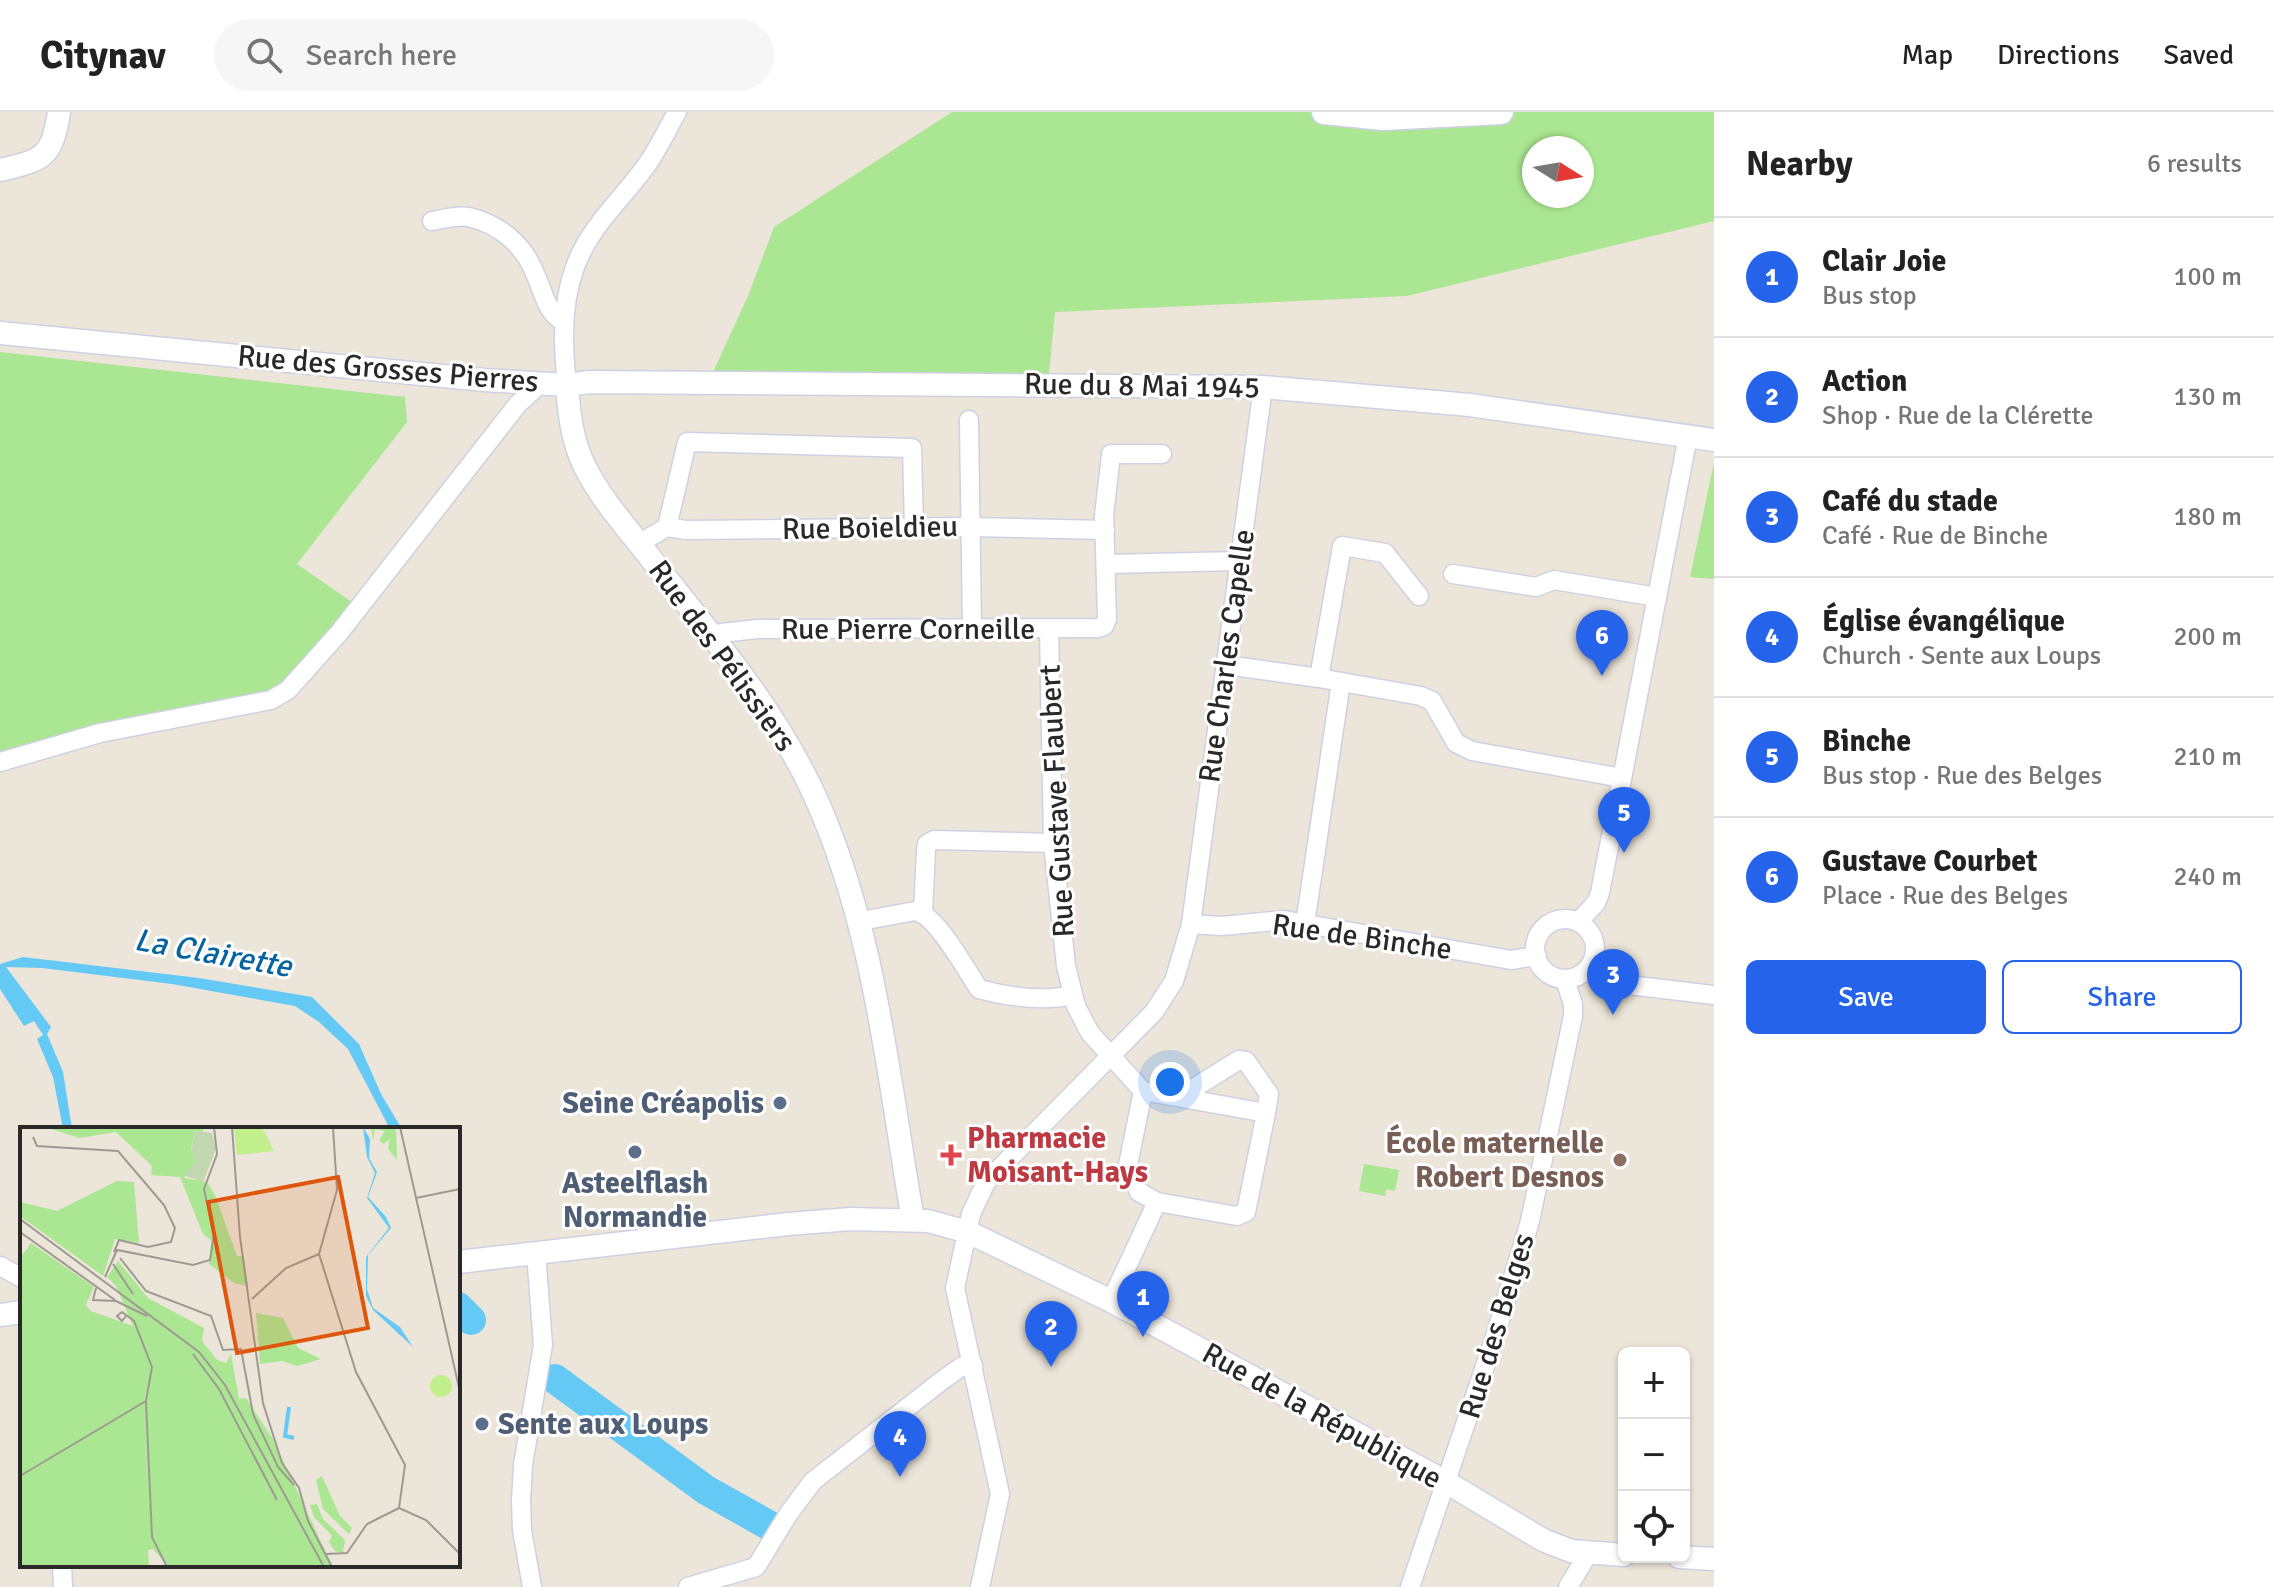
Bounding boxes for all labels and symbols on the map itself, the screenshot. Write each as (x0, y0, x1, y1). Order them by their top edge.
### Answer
north arrow (1522, 136, 1594, 208)
street label: Rue des Grosses Pierres (236, 337, 540, 401)
street label: Rue du 8 Mai 1945 (1024, 365, 1260, 407)
street label: Rue Boieldieu (782, 508, 958, 548)
street label: Rue Charles Capelle (1191, 527, 1263, 785)
street label: Rue des Pélissiers (640, 553, 804, 759)
pin: 6 (1576, 610, 1628, 676)
street label: Rue Pierre Corneille (781, 611, 1035, 648)
street label: Rue Gustave Flaubert (1031, 664, 1083, 938)
pin: 5 (1598, 787, 1650, 853)
street label: Rue de Binche (1270, 906, 1454, 968)
water label: La Clairette (131, 920, 296, 986)
pin: 3 (1587, 949, 1639, 1015)
your location (1150, 1062, 1190, 1102)
place label: Seine Créapolis (562, 1085, 764, 1122)
marker: Seine Créapolis (771, 1094, 789, 1112)
place label: Pharmacie Moisant-Hays (967, 1120, 1148, 1191)
place label: École maternelle Robert Desnos (1385, 1124, 1604, 1196)
inset map (20, 1127, 460, 1567)
marker: Asteelflash Normandie (626, 1143, 644, 1161)
marker: Pharmacie Moisant-Hays (942, 1146, 960, 1164)
marker: École maternelle Robert Desnos (1611, 1151, 1629, 1169)
place label: Asteelflash Normandie (562, 1165, 708, 1236)
street label: Rue des Belges (1451, 1229, 1543, 1423)
pin: 1 (1117, 1271, 1169, 1337)
pin: 2 (1025, 1301, 1077, 1367)
street label: Rue de la République (1196, 1335, 1448, 1497)
place label: Sente aux Loups (498, 1406, 708, 1443)
pin: 4 (874, 1411, 926, 1477)
marker: Sente aux Loups (473, 1415, 491, 1433)

